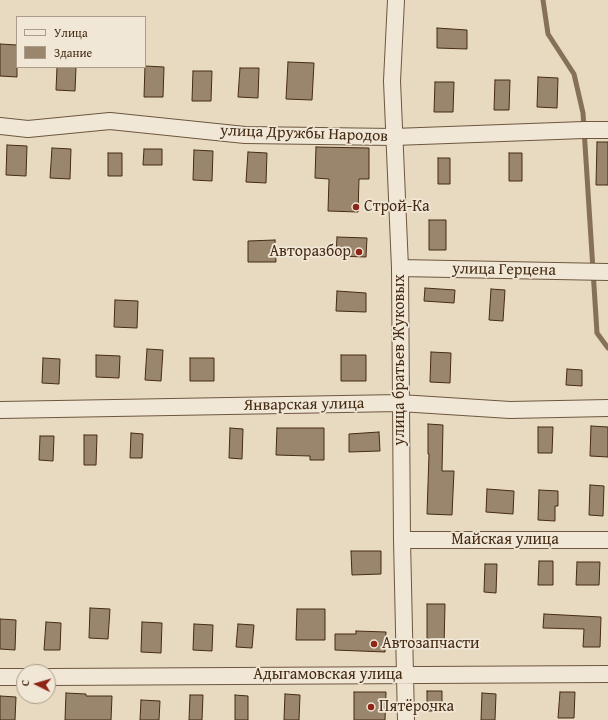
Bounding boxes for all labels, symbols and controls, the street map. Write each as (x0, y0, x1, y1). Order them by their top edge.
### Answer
legend (16, 16, 146, 68)
text: Улица (54, 24, 88, 41)
text: Здание (54, 44, 92, 61)
street label: улица Дружбы Народов (220, 121, 388, 147)
place label: Строй-Ка (364, 197, 430, 217)
marker: Строй-Ка (351, 202, 361, 212)
place label: Авторазбор (269, 242, 351, 262)
marker: Авторазбор (354, 247, 364, 257)
street label: улица Герцена (452, 259, 556, 281)
street label: улица братьев Жуковых (390, 274, 410, 446)
street label: Январская улица (244, 394, 364, 416)
street label: Майская улица (451, 530, 559, 550)
place label: Автозапчасти (382, 634, 480, 654)
marker: Автозапчасти (369, 639, 379, 649)
north arrow (16, 664, 56, 704)
street label: Адыгамовская улица (253, 665, 403, 685)
text: С (17, 679, 33, 687)
place label: Пятёрочка (379, 697, 454, 717)
marker: Пятёрочка (366, 702, 376, 712)

